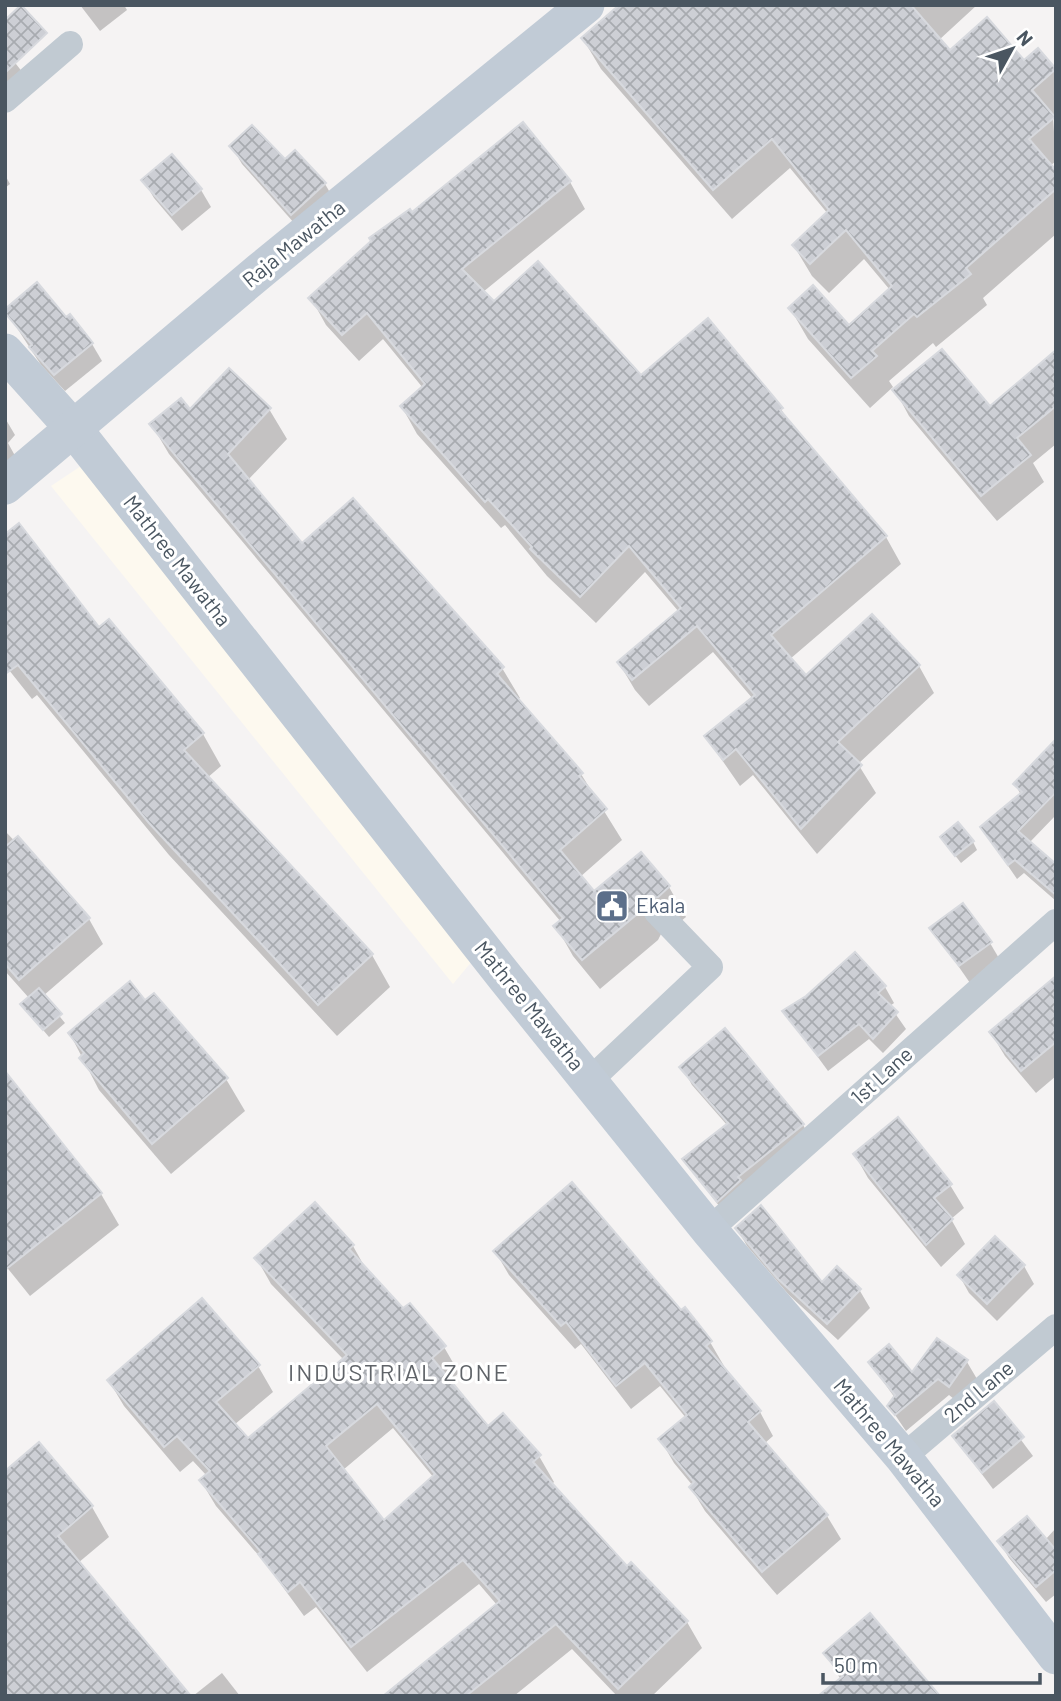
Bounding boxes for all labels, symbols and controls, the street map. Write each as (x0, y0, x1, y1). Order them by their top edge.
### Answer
north arrow (977, 14, 1047, 84)
text: N (1013, 26, 1038, 50)
street label: Raja Mawatha (237, 194, 349, 292)
street label: Mathree Mawatha (119, 489, 237, 631)
public building icon: Ekala (593, 887, 631, 925)
place label: Ekala (636, 892, 685, 917)
street label: Mathree Mawatha (470, 935, 590, 1075)
street label: 1st Lane (845, 1041, 917, 1109)
street label: 2nd Lane (938, 1355, 1018, 1427)
district label: INDUSTRIAL ZONE (288, 1357, 510, 1386)
street label: Mathree Mawatha (829, 1373, 951, 1511)
scale bar (823, 1642, 1040, 1686)
text: 50 m (834, 1652, 878, 1677)

